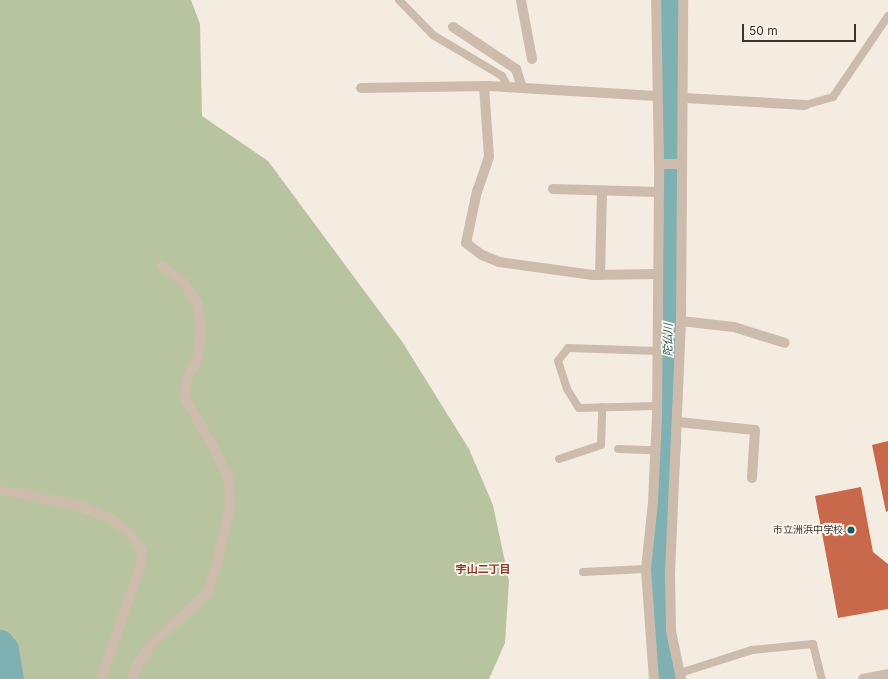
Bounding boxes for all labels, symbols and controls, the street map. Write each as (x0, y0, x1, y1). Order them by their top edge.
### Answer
scale bar (744, 16, 858, 42)
text: 50 m (749, 23, 778, 38)
water label: 陀仏川 (661, 323, 675, 357)
place label: 市立洲浜中学校 (773, 524, 843, 536)
marker: 市立洲浜中学校 (846, 525, 856, 535)
district label: 宇山二丁目 (456, 562, 510, 576)

